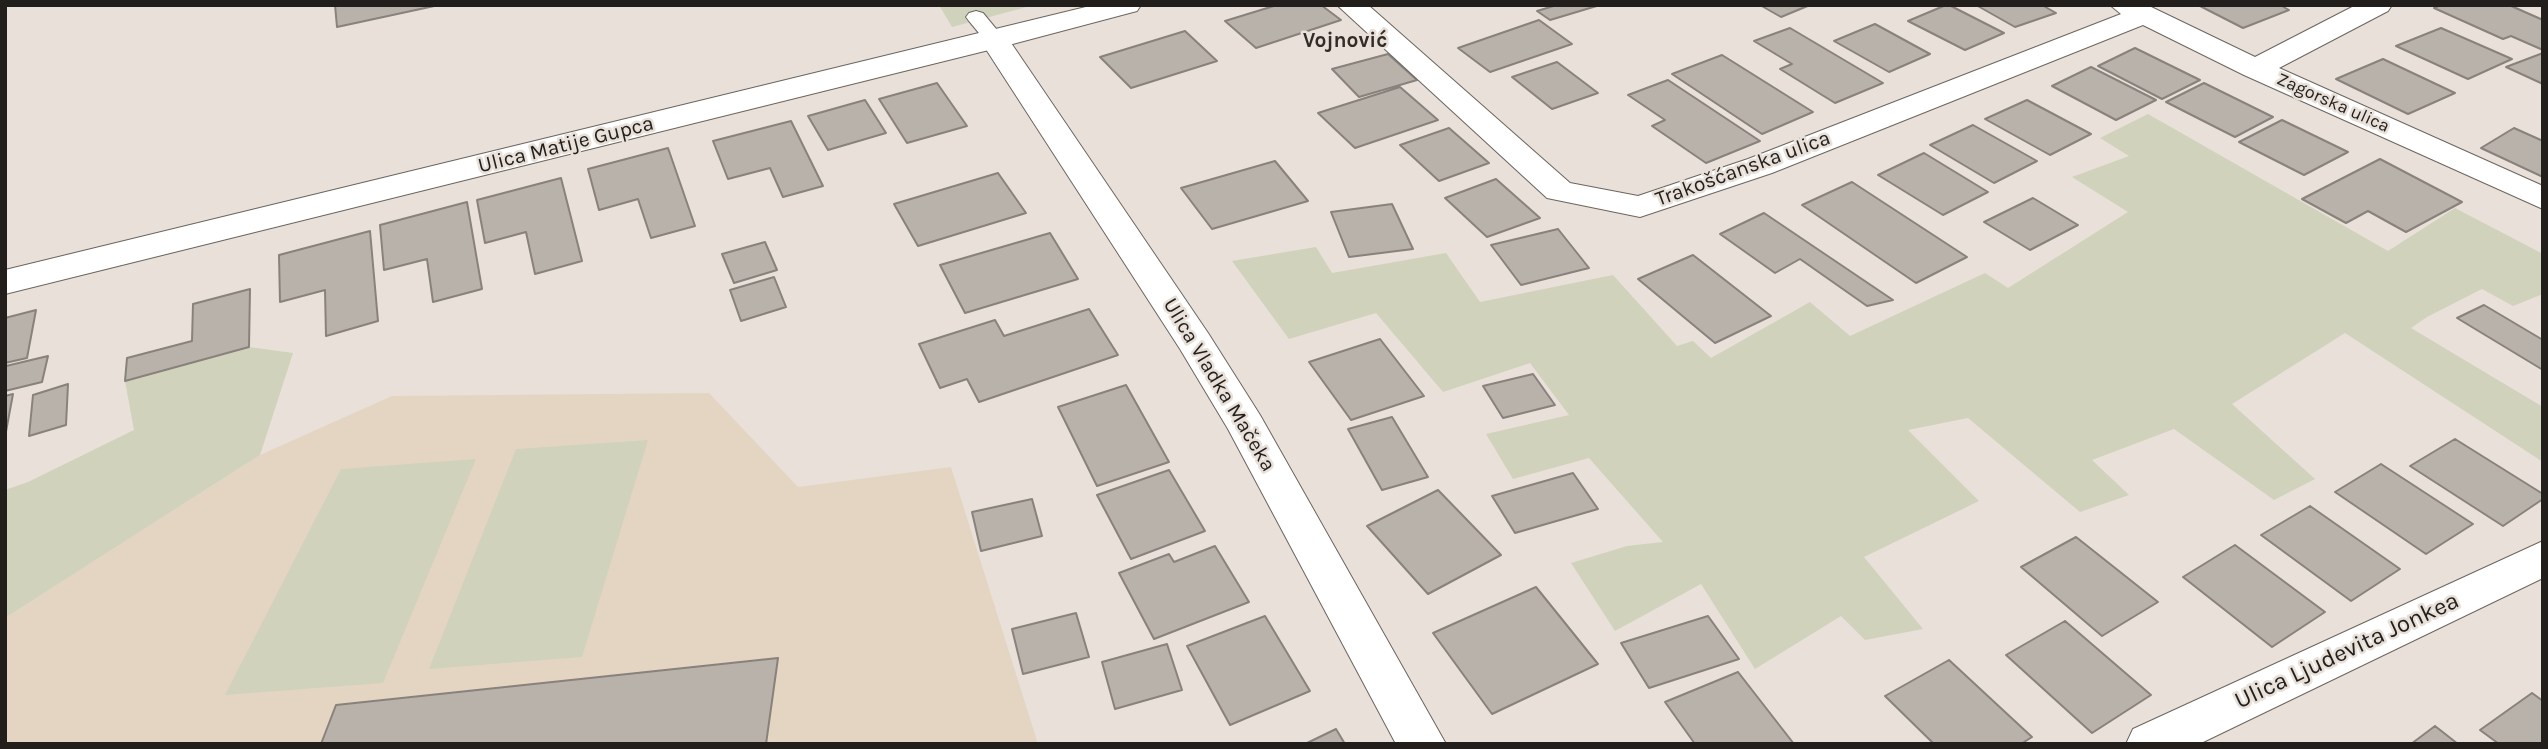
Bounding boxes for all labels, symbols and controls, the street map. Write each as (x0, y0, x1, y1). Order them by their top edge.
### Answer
district label: Vojnović (1303, 28, 1387, 54)
street label: Zagorska ulica (2273, 68, 2393, 138)
street label: Ulica Matije Gupca (476, 111, 656, 179)
street label: Trakošćanska ulica (1652, 126, 1834, 212)
street label: Ulica Vladka Mačeka (1157, 294, 1281, 476)
street label: Ulica Ljudevita Jonkea (2230, 586, 2464, 716)

